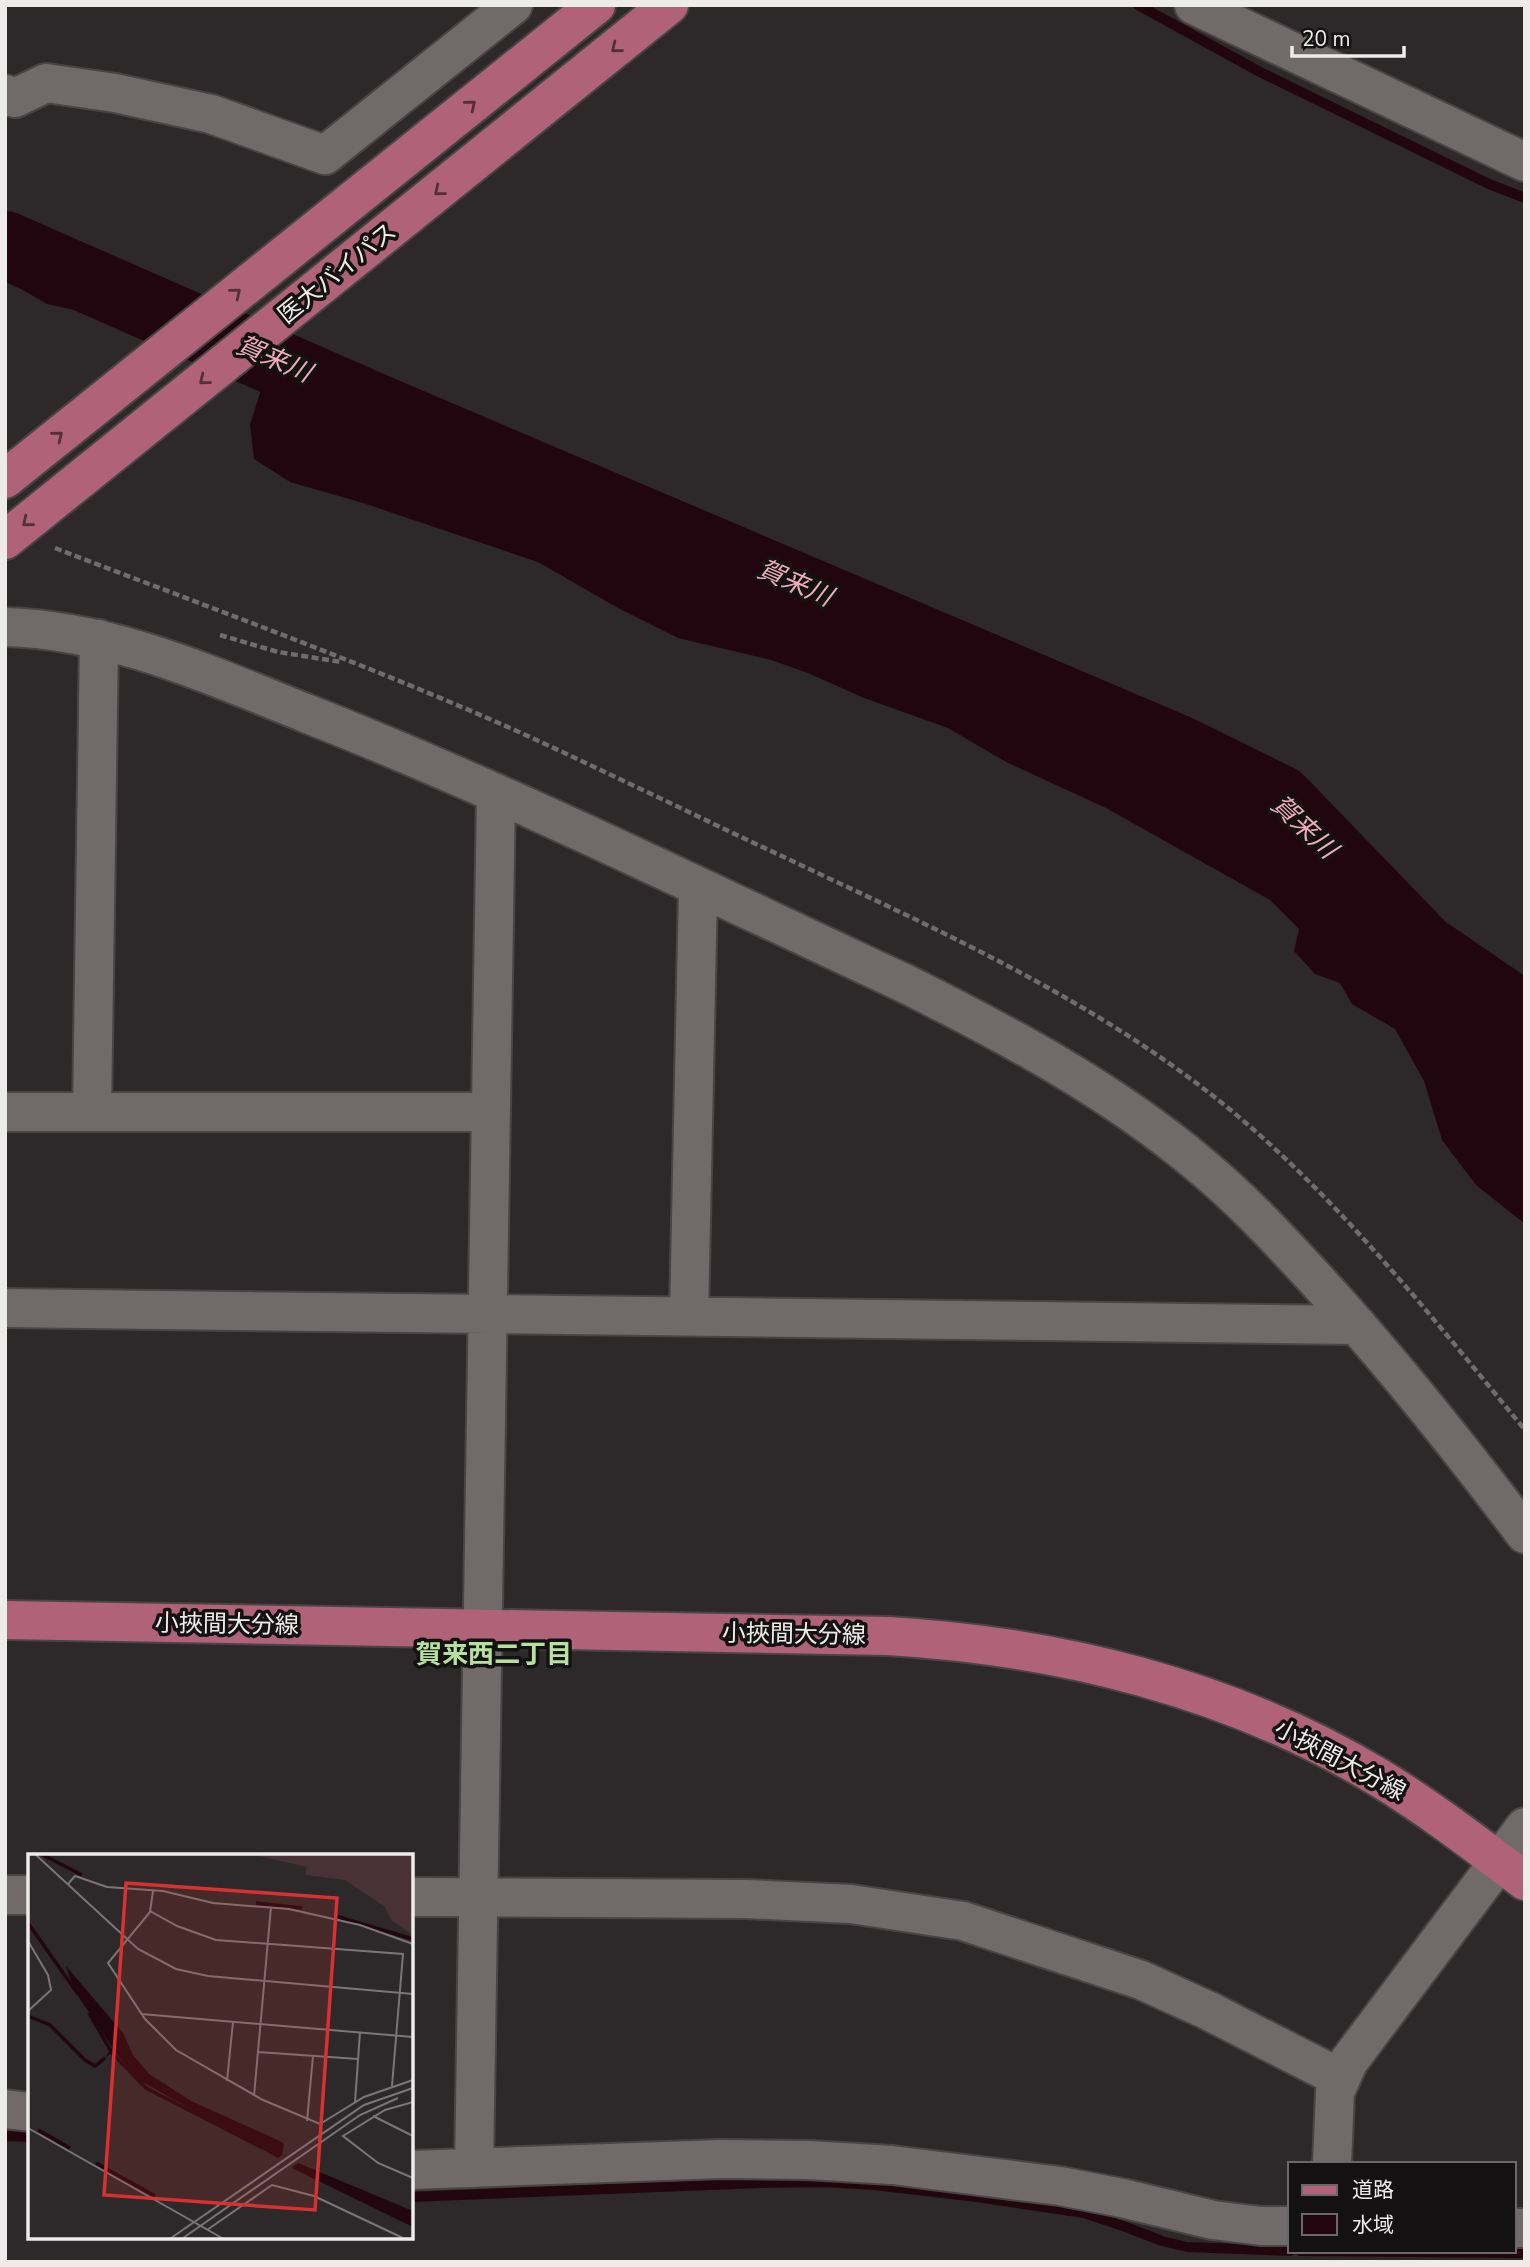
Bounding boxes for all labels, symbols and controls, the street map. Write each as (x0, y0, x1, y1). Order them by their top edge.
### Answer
scale bar (1292, 14, 1404, 58)
text: 20 m (1302, 25, 1351, 53)
one-way arrow (611, 40, 624, 52)
one-way arrow (463, 101, 475, 114)
one-way arrow (434, 182, 446, 195)
street label: 医大バイパス (271, 215, 403, 331)
one-way arrow (228, 289, 240, 302)
water label: 賀来川 (231, 328, 319, 392)
one-way arrow (200, 371, 212, 384)
one-way arrow (51, 431, 63, 444)
one-way arrow (23, 514, 35, 527)
water label: 賀来川 (752, 552, 840, 616)
water label: 賀来川 (1264, 788, 1347, 868)
street label: 小挾間大分線 (155, 1607, 299, 1641)
street label: 小挾間大分線 (722, 1617, 866, 1651)
district label: 賀来西二丁目 (416, 1637, 572, 1672)
street label: 小挾間大分線 (1269, 1712, 1411, 1808)
inset map (28, 1854, 413, 2239)
legend (1288, 2162, 1516, 2253)
text: 道路 (1352, 2176, 1394, 2204)
text: 水域 (1352, 2211, 1394, 2239)

